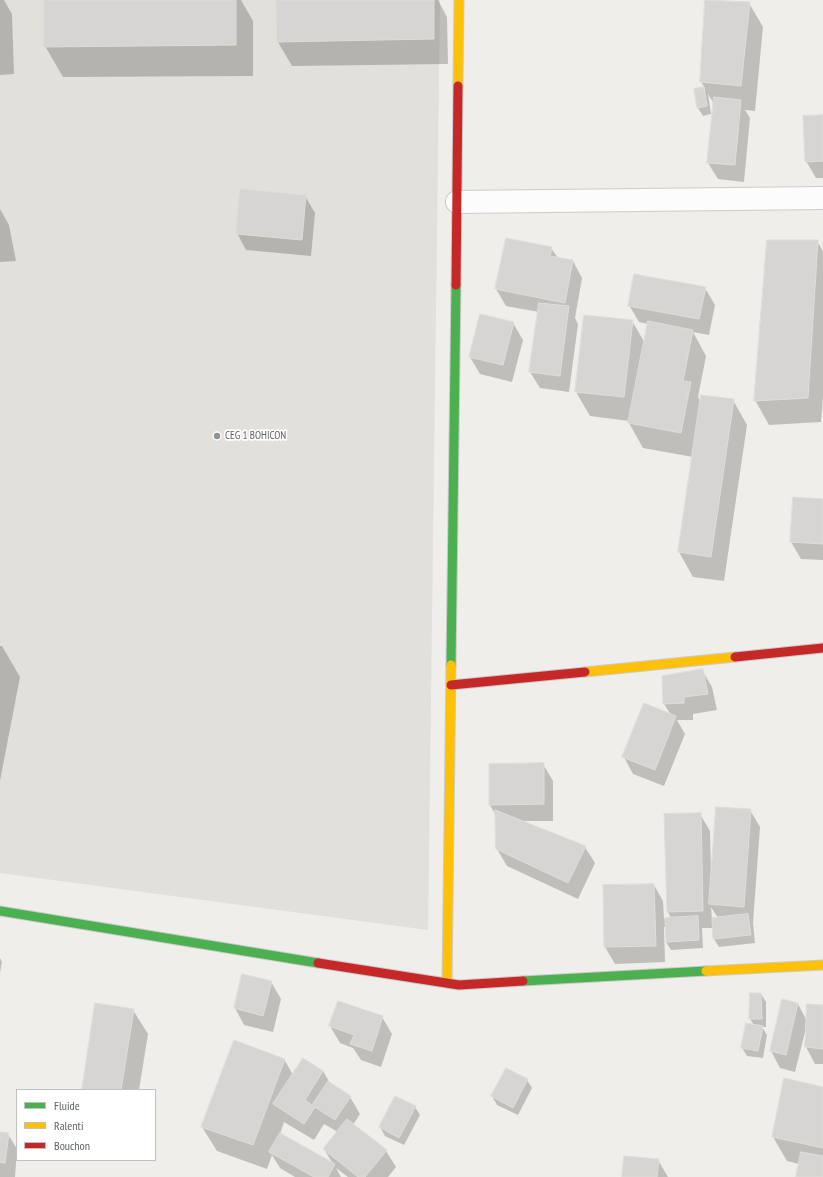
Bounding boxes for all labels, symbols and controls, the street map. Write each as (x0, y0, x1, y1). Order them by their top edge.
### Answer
place label: CEG 1 BOHICON (225, 429, 286, 443)
marker: CEG 1 BOHICON (212, 431, 222, 441)
legend (16, 1089, 156, 1161)
text: Fluide (54, 1098, 80, 1113)
text: Ralenti (54, 1118, 83, 1133)
text: Bouchon (54, 1138, 90, 1153)

